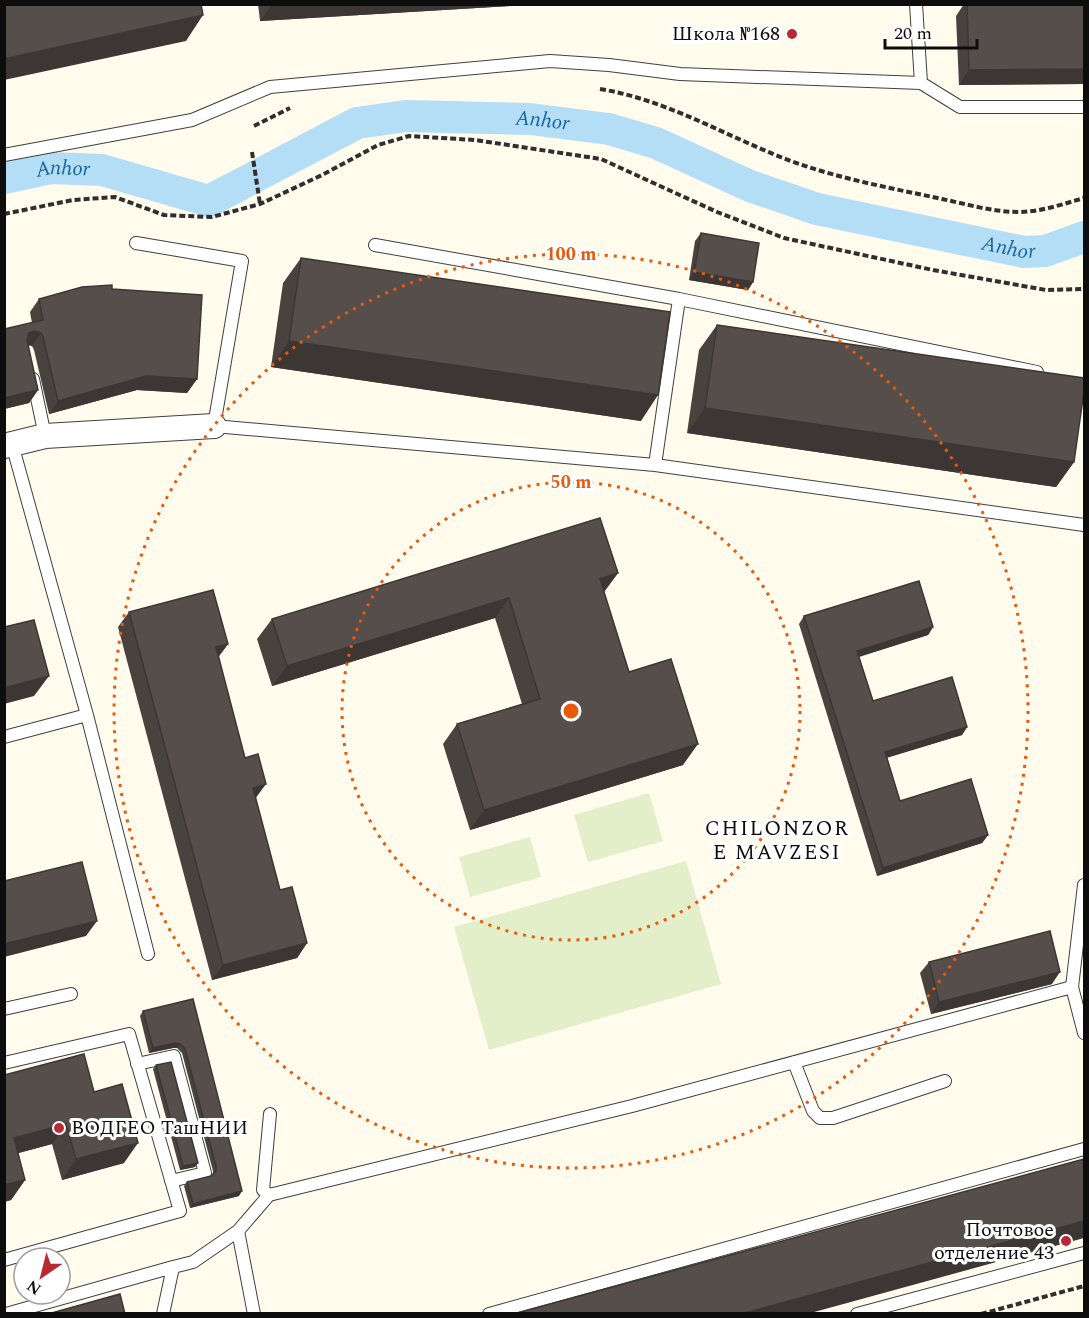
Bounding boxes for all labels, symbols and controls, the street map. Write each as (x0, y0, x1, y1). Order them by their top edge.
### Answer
scale bar (885, 12, 976, 50)
place label: Школа №168 (672, 19, 780, 49)
text: 20 m (894, 20, 932, 47)
marker: Школа №168 (785, 27, 799, 41)
water label: Anhor (514, 103, 572, 140)
water label: Anhor (32, 152, 91, 187)
water label: Anhor (978, 227, 1037, 269)
text: 100 m (545, 241, 597, 268)
text: 50 m (551, 469, 591, 496)
centre of rings (561, 701, 581, 721)
district label: CHILONZOR E MAVZESI (705, 813, 849, 869)
place label: ВОДГЕО ТашНИИ (71, 1113, 248, 1143)
marker: ВОДГЕО ТашНИИ (52, 1121, 66, 1135)
place label: Почтовое отделение 43 (934, 1215, 1054, 1268)
marker: Почтовое отделение 43 (1059, 1234, 1073, 1248)
north arrow (12, 1246, 72, 1306)
text: N (22, 1274, 46, 1301)

